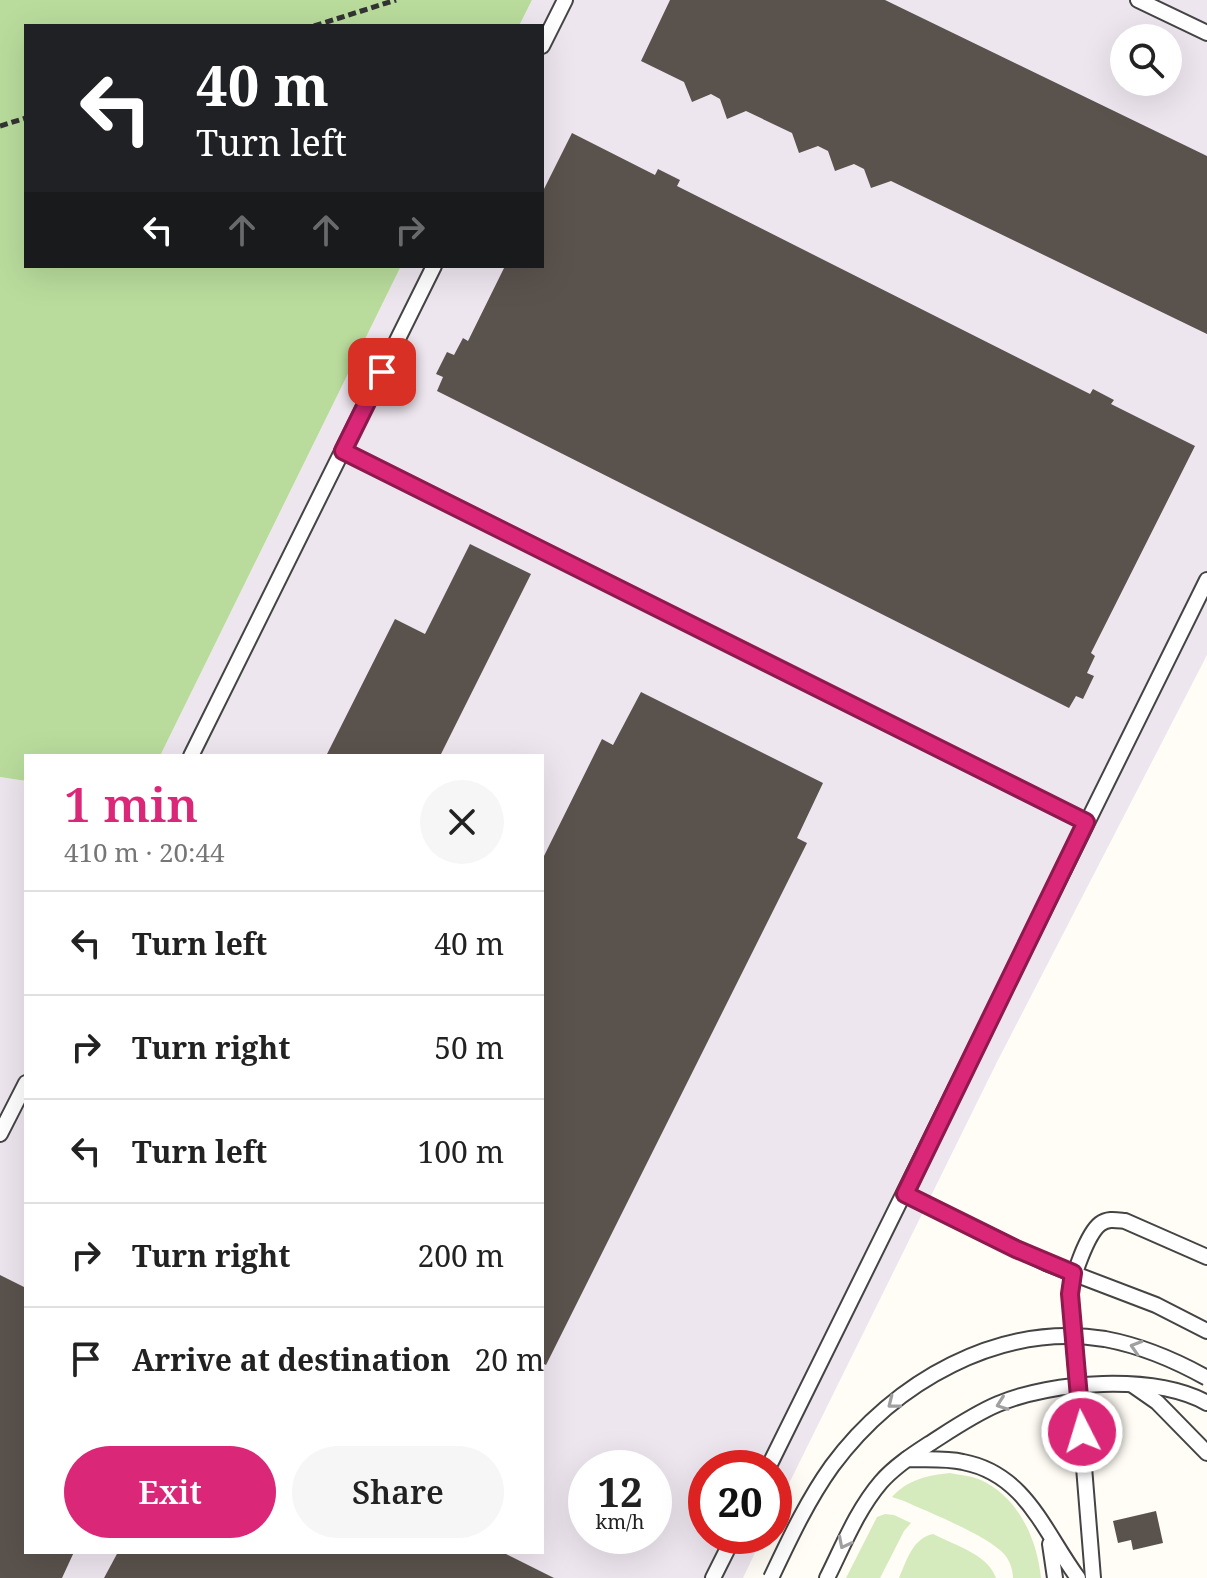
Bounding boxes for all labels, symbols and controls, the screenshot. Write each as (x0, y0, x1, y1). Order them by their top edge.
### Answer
map controls (1110, 24, 1182, 96)
button: search (1110, 24, 1182, 96)
text: 40 m (196, 46, 329, 122)
icon: left (64, 56, 168, 160)
text: Turn left (196, 118, 347, 167)
icon: left (136, 208, 180, 252)
icon: ahead (220, 208, 264, 252)
icon: ahead (304, 208, 348, 252)
icon: right (388, 208, 432, 252)
pin (348, 338, 416, 406)
icon: arrive (360, 350, 404, 394)
text: 1 min (64, 771, 198, 836)
button: close (420, 780, 504, 864)
text: 410 m · 20:44 (64, 834, 225, 870)
icon: left (64, 921, 108, 965)
text: Turn left (132, 923, 267, 964)
text: 40 m (434, 923, 504, 964)
icon: right (64, 1025, 108, 1069)
text: Turn right (132, 1027, 290, 1068)
text: 50 m (434, 1027, 504, 1068)
icon: left (64, 1129, 108, 1173)
text: Turn left (132, 1131, 267, 1172)
text: 100 m (418, 1131, 504, 1172)
icon: right (64, 1233, 108, 1277)
text: Turn right (132, 1235, 290, 1276)
text: 200 m (418, 1235, 504, 1276)
icon: arrive (64, 1337, 108, 1381)
text: Arrive at destination (132, 1339, 451, 1380)
text: 20 m (475, 1339, 544, 1380)
one-way arrow (1129, 1340, 1143, 1356)
position arrow (1040, 1390, 1124, 1474)
one-way arrow (887, 1394, 902, 1408)
one-way arrow (996, 1394, 1010, 1411)
button: Exit (64, 1446, 276, 1538)
button: Share (292, 1446, 504, 1538)
speed limit sign: 20 (688, 1450, 792, 1554)
text: 12 (597, 1464, 643, 1519)
text: km/h (595, 1508, 645, 1535)
one-way arrow (839, 1535, 854, 1550)

